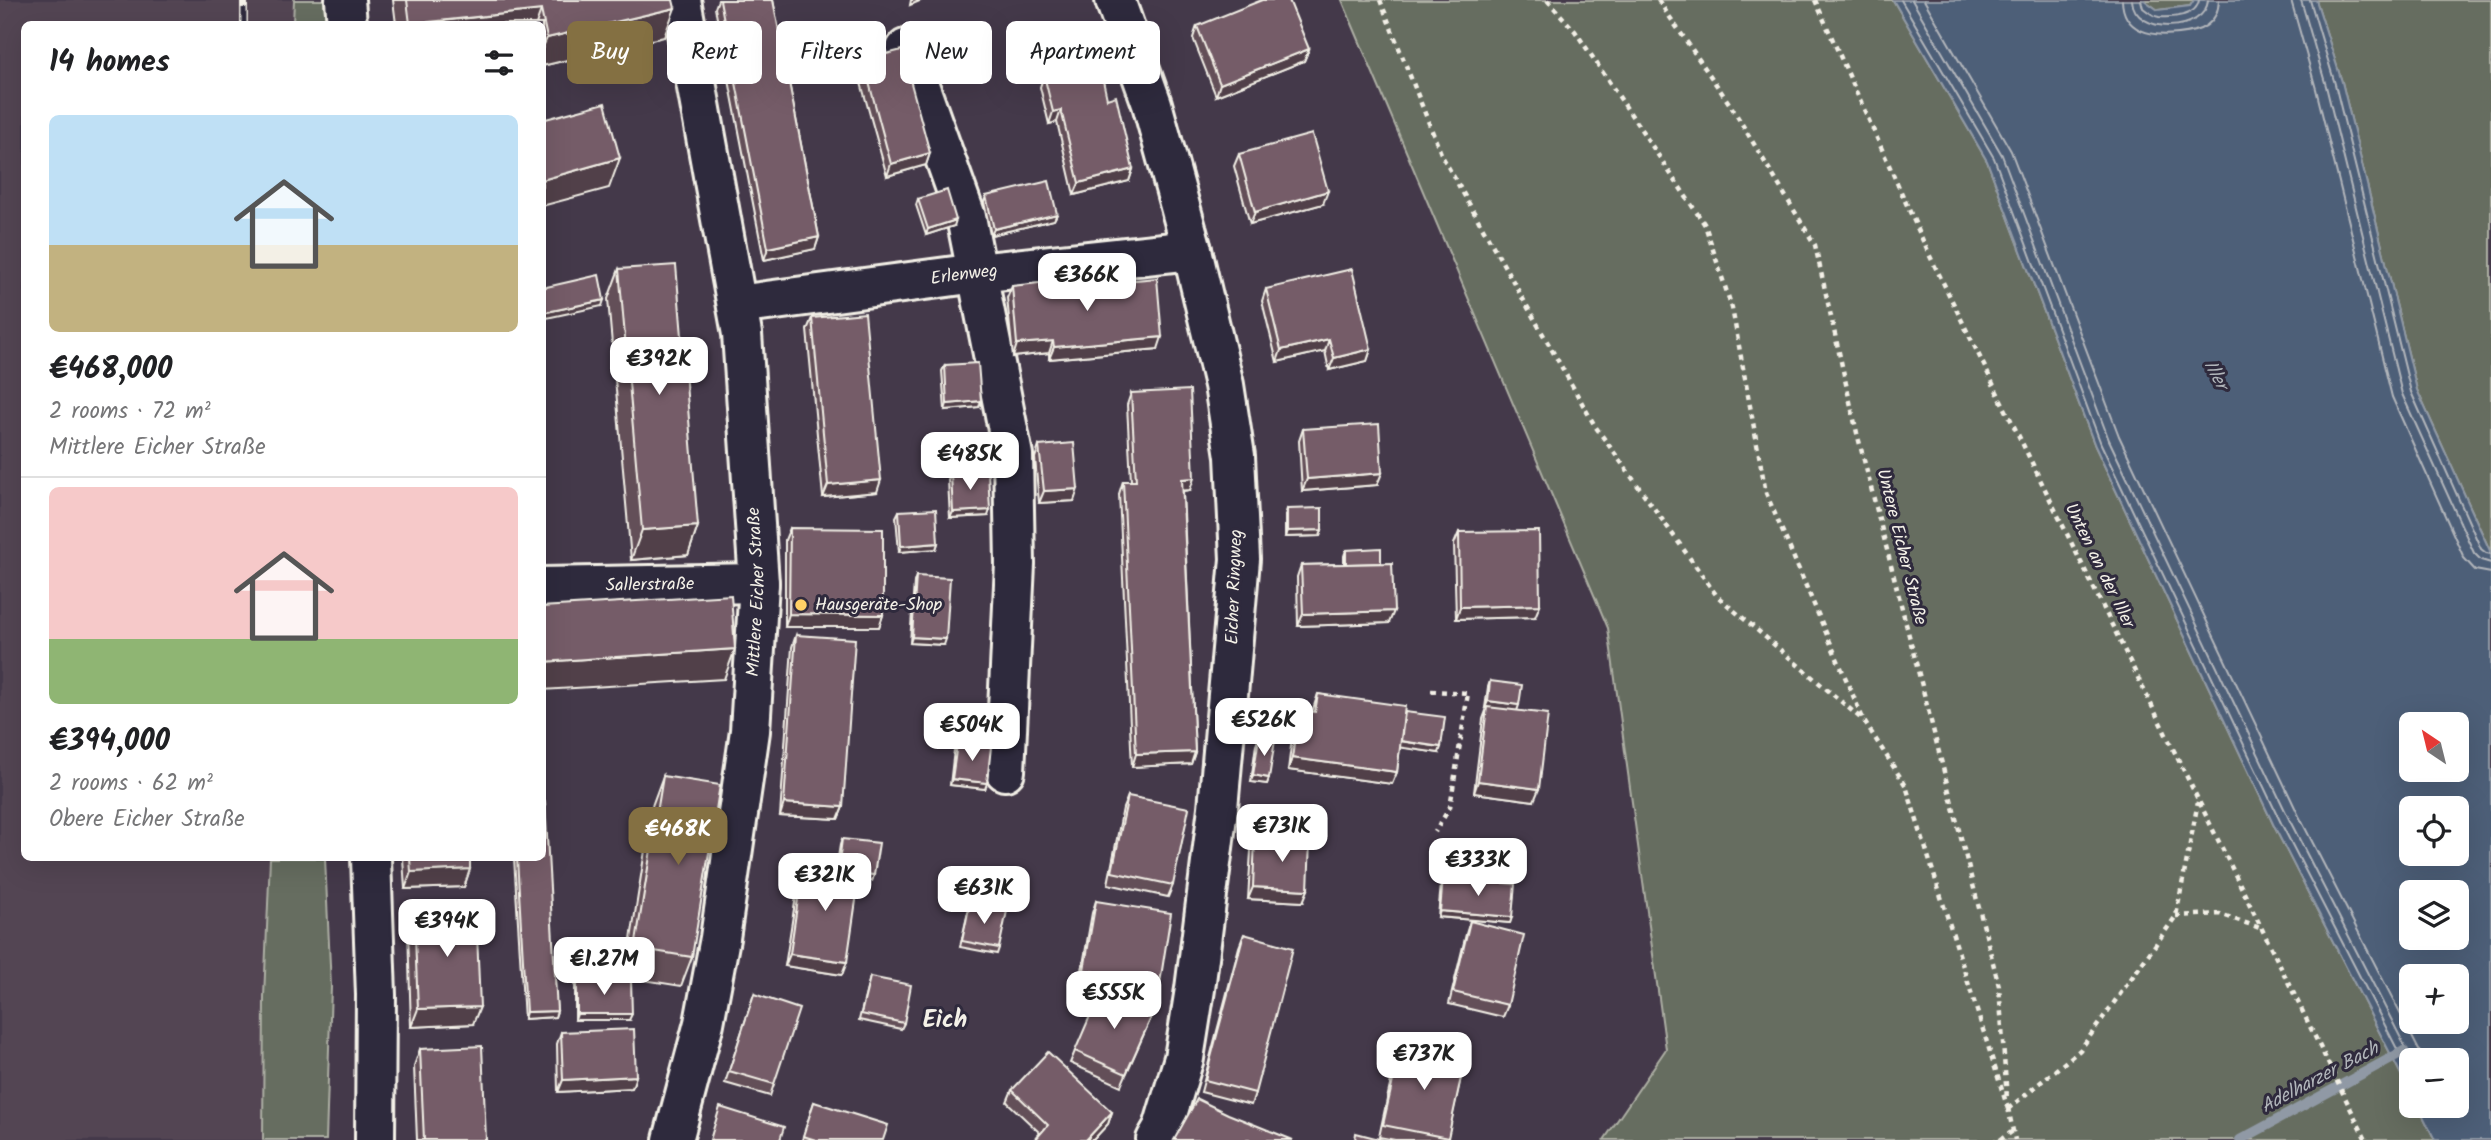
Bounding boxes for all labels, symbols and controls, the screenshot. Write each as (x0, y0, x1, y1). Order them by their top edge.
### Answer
chip: Buy (567, 21, 653, 84)
chip: Rent (667, 21, 762, 84)
chip: Filters (776, 21, 886, 84)
chip: New (900, 21, 992, 84)
chip: Apartment (1006, 21, 1160, 84)
text: 14 homes (49, 39, 170, 87)
icon: filters (480, 44, 518, 82)
icon: home (221, 161, 347, 287)
pin: €366K (1038, 254, 1136, 313)
street label: Erlenweg (929, 256, 999, 294)
text: €366K (1054, 258, 1120, 294)
pin: €392K (610, 338, 708, 397)
text: €392K (626, 342, 692, 378)
text: €468,000 (49, 346, 172, 394)
water label: Iller (2195, 355, 2237, 399)
text: 2 rooms · 72 m² (49, 394, 211, 430)
text: Mittlere Eicher Straße (49, 430, 266, 466)
pin: €485K (921, 433, 1019, 492)
text: €485K (937, 437, 1003, 473)
street label: Untere Eicher Straße (1868, 466, 1934, 628)
street label: Unten an der Iller (2056, 498, 2142, 634)
street label: Mittlere Eicher Straße (739, 506, 774, 678)
street label: Eicher Ringweg (1218, 529, 1252, 645)
icon: home (221, 533, 347, 659)
street label: Sallerstraße (605, 570, 695, 600)
place label: Hausgeräte-Shop (815, 591, 943, 620)
marker: Hausgeräte-Shop (793, 597, 809, 613)
pin: €526K (1215, 698, 1313, 758)
text: €526K (1231, 703, 1297, 739)
pin: €504K (923, 704, 1021, 763)
text: €504K (940, 708, 1004, 744)
north arrow (2399, 712, 2469, 782)
map controls (2399, 712, 2469, 1118)
text: €394,000 (49, 718, 170, 766)
text: 2 rooms · 62 m² (49, 766, 213, 802)
button: locate (2399, 796, 2469, 866)
text: Obere Eicher Straße (49, 802, 245, 838)
pin: €731K (1233, 804, 1331, 864)
pin: €468K (629, 808, 727, 867)
text: €731K (1253, 809, 1311, 845)
text: €468K (645, 812, 712, 848)
pin: €333K (1429, 838, 1527, 898)
text: €333K (1445, 843, 1511, 879)
pin: €321K (776, 853, 874, 913)
text: €321K (794, 858, 856, 894)
pin: €631K (935, 866, 1033, 926)
text: €631K (954, 871, 1014, 907)
button: layers (2399, 880, 2469, 950)
pin: €394K (398, 900, 496, 959)
text: €394K (414, 904, 480, 940)
pin: €1.27M (547, 937, 661, 997)
text: €1.27M (570, 942, 638, 978)
button: + (2399, 964, 2469, 1034)
pin: €555K (1065, 972, 1163, 1031)
text: €555K (1082, 976, 1146, 1012)
district label: Eich (923, 1001, 967, 1040)
pin: €737K (1375, 1032, 1473, 1092)
water label: Adelharzer Bach (2256, 1033, 2386, 1122)
text: €737K (1393, 1037, 1455, 1073)
button: − (2399, 1048, 2469, 1118)

